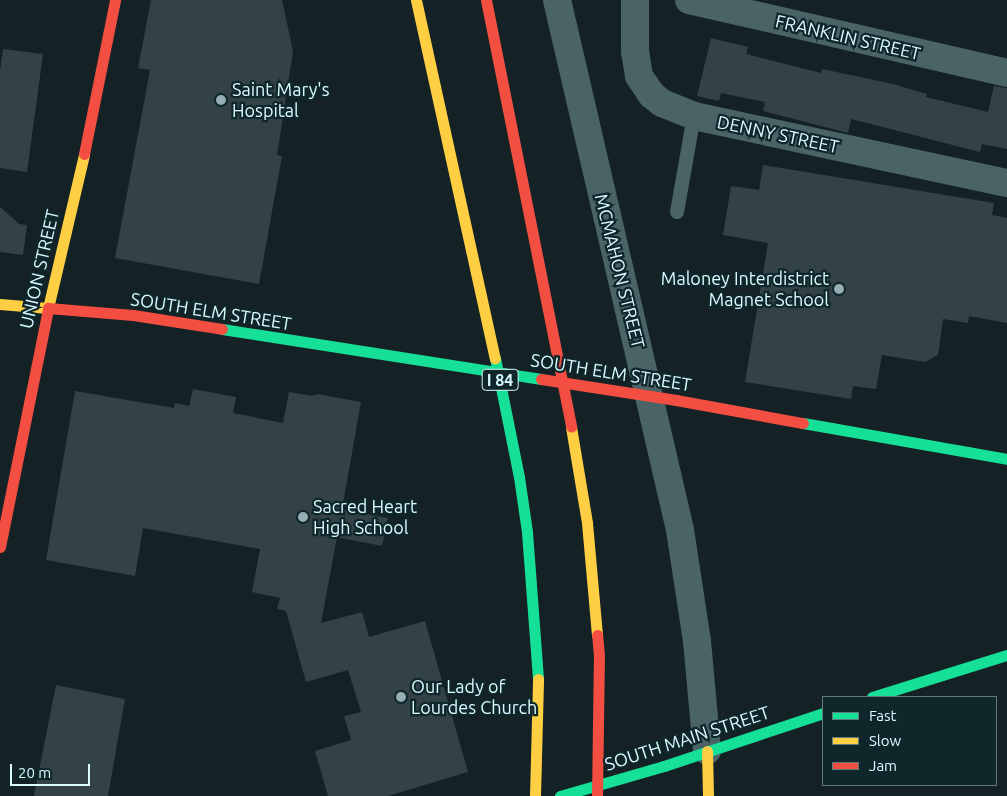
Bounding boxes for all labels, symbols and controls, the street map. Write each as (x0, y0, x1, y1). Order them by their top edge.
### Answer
street label: FRANKLIN STREET (773, 10, 923, 64)
place label: Saint Mary's Hospital (232, 79, 329, 122)
marker: Saint Mary's Hospital (214, 93, 228, 107)
street label: DENNY STREET (715, 111, 841, 157)
street label: MCMAHON STREET (590, 192, 650, 350)
street label: UNION STREET (15, 207, 63, 331)
place label: Maloney Interdistrict Magnet School (661, 268, 829, 310)
marker: Maloney Interdistrict Magnet School (833, 283, 845, 295)
street label: SOUTH ELM STREET (129, 288, 293, 334)
street label: SOUTH ELM STREET (529, 349, 693, 395)
road number: I 84 (481, 366, 519, 394)
place label: Sacred Heart High School (313, 496, 417, 538)
marker: Sacred Heart High School (297, 511, 309, 523)
place label: Our Lady of Lourdes Church (411, 676, 537, 719)
marker: Our Lady of Lourdes Church (395, 691, 407, 703)
legend (822, 696, 997, 786)
street label: SOUTH MAIN STREET (602, 701, 772, 775)
text: Fast (869, 707, 896, 724)
text: Slow (869, 732, 901, 749)
scale bar (12, 754, 92, 786)
text: Jam (869, 757, 897, 774)
text: 20 m (18, 764, 51, 781)

